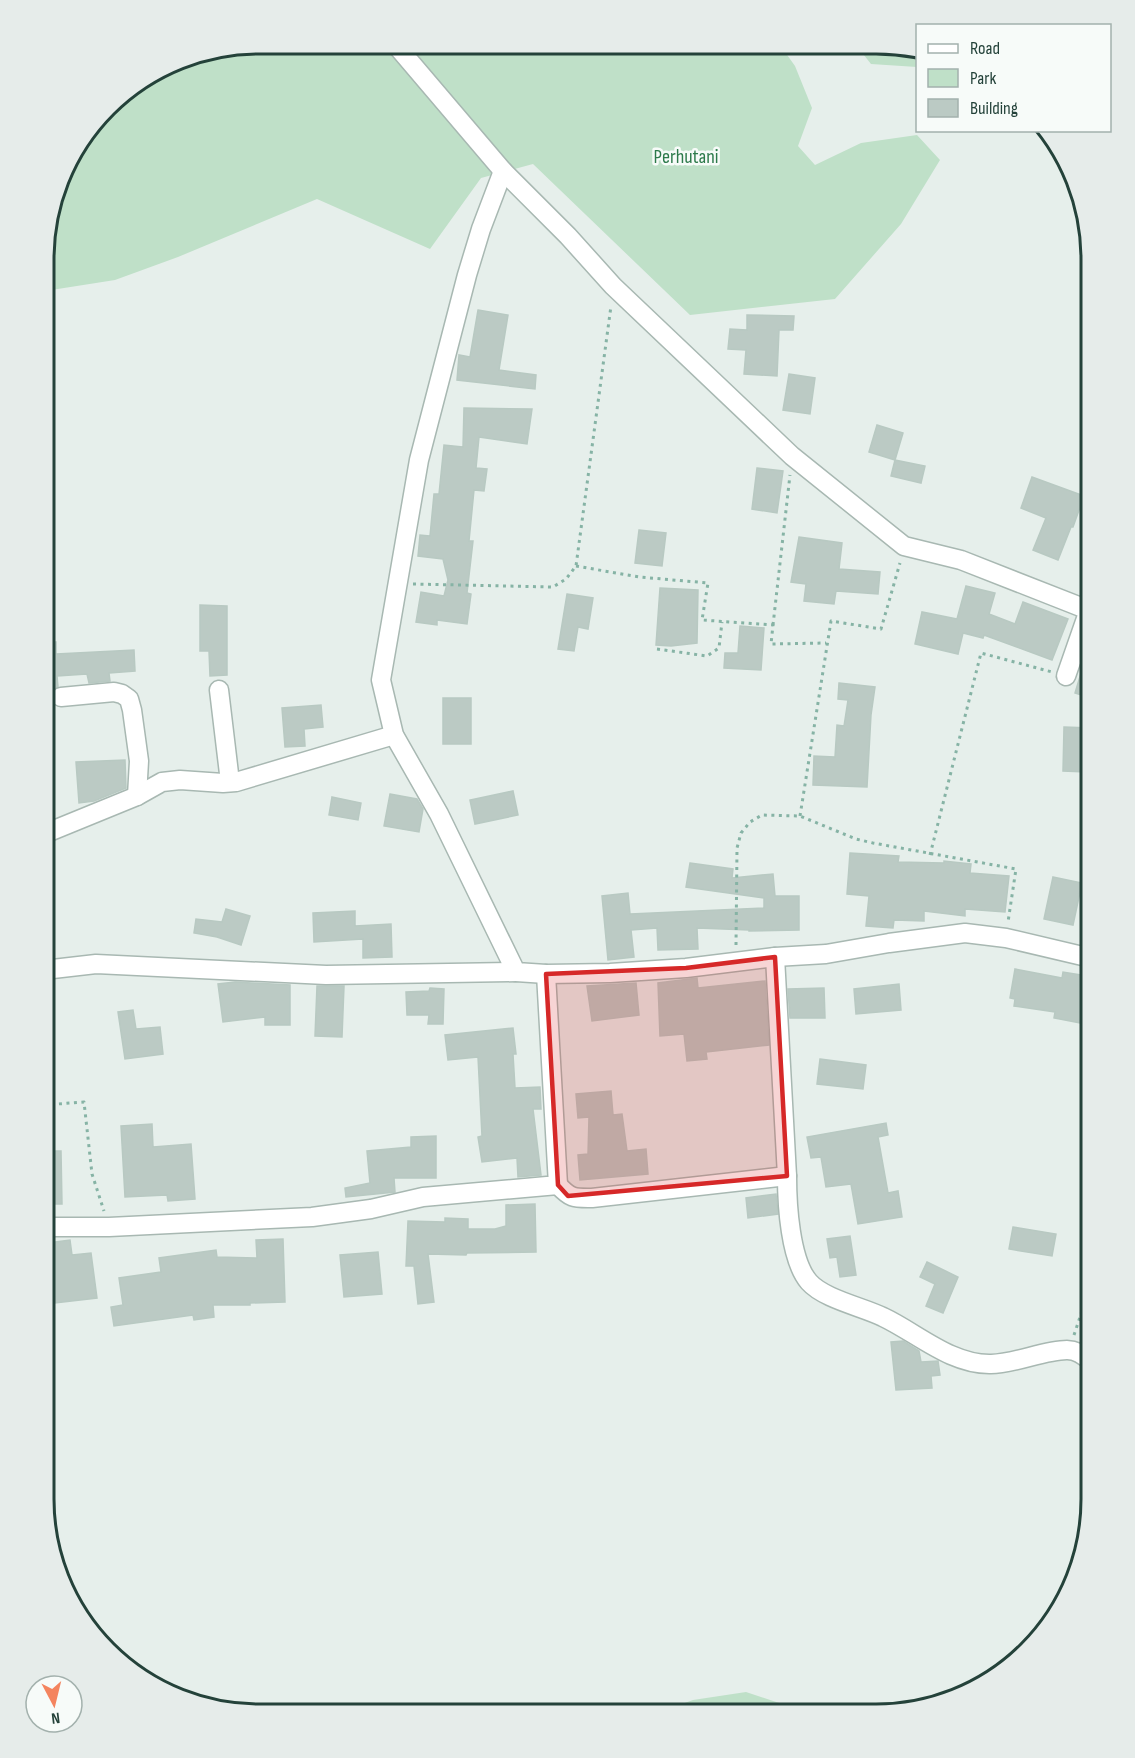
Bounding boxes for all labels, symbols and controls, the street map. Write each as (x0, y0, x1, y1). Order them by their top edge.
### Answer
legend (916, 24, 1111, 132)
text: Road (970, 38, 1000, 59)
text: Park (970, 68, 996, 89)
text: Building (970, 98, 1018, 119)
park label: Perhutani (653, 145, 719, 169)
north arrow (24, 1674, 84, 1734)
text: N (50, 1707, 61, 1727)

